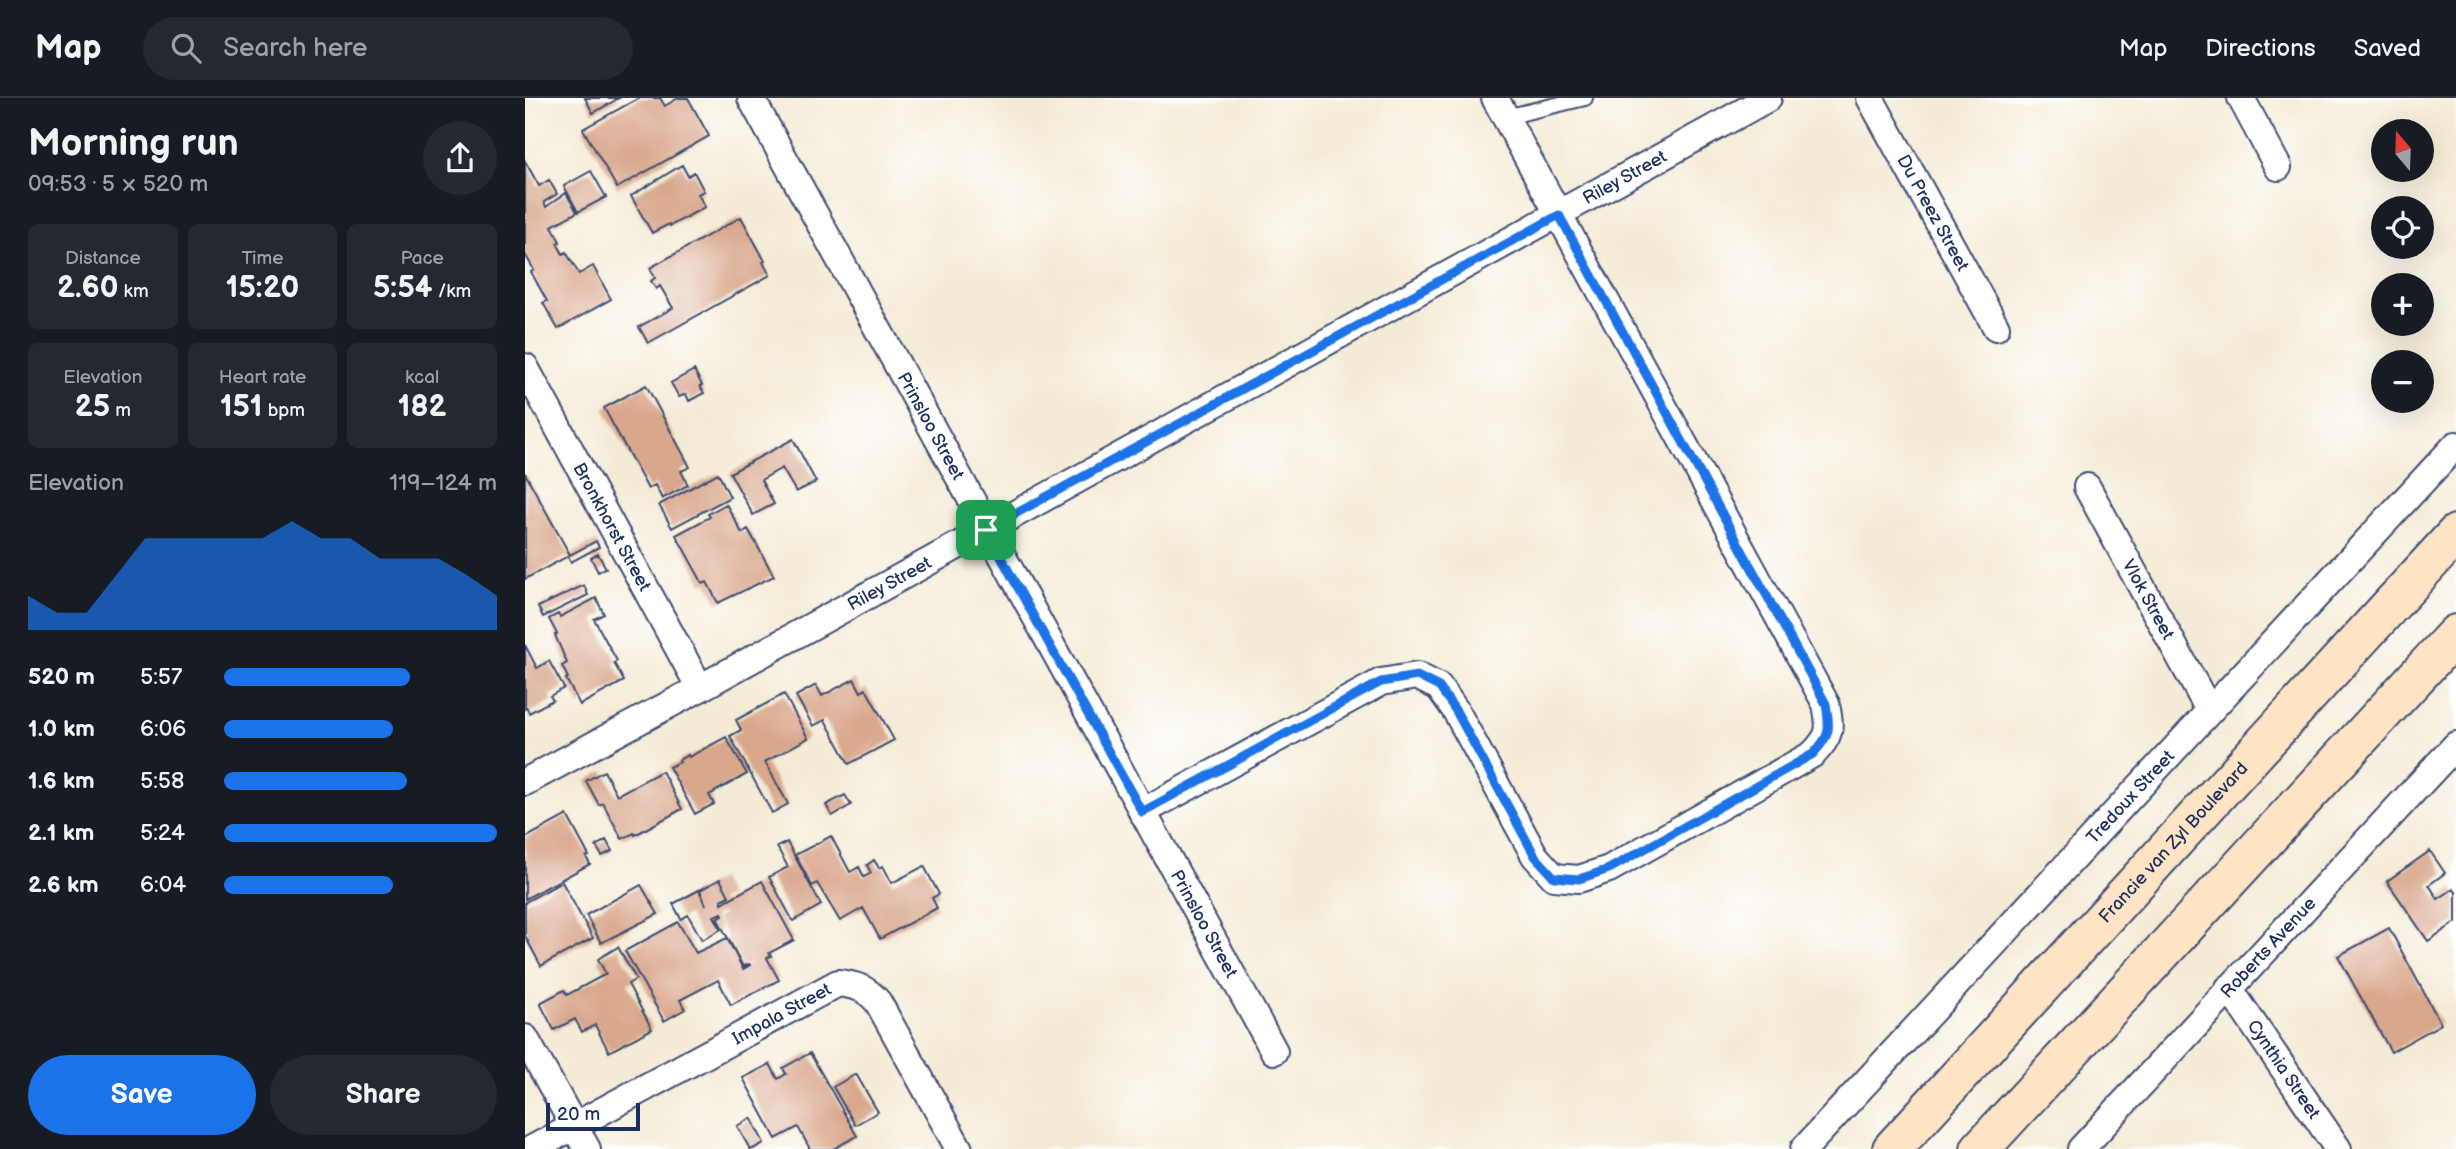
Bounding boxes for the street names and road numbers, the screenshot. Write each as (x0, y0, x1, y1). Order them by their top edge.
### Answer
street label: Riley Street (1579, 146, 1671, 209)
street label: Du Preez Street (1892, 151, 1973, 275)
street label: Prinsloo Street (893, 369, 969, 484)
street label: Bronkhorst Street (568, 459, 655, 595)
street label: Riley Street (844, 552, 936, 615)
street label: Vlok Street (2118, 556, 2179, 644)
street label: Tredoux Street (2082, 746, 2179, 848)
street label: Francie van Zyl Boulevard (2095, 758, 2252, 927)
street label: Prinsloo Street (1166, 867, 1242, 982)
street label: Roberts Avenue (2216, 893, 2321, 1003)
street label: Impala Street (729, 979, 835, 1049)
street label: Cynthia Street (2243, 1016, 2325, 1123)

